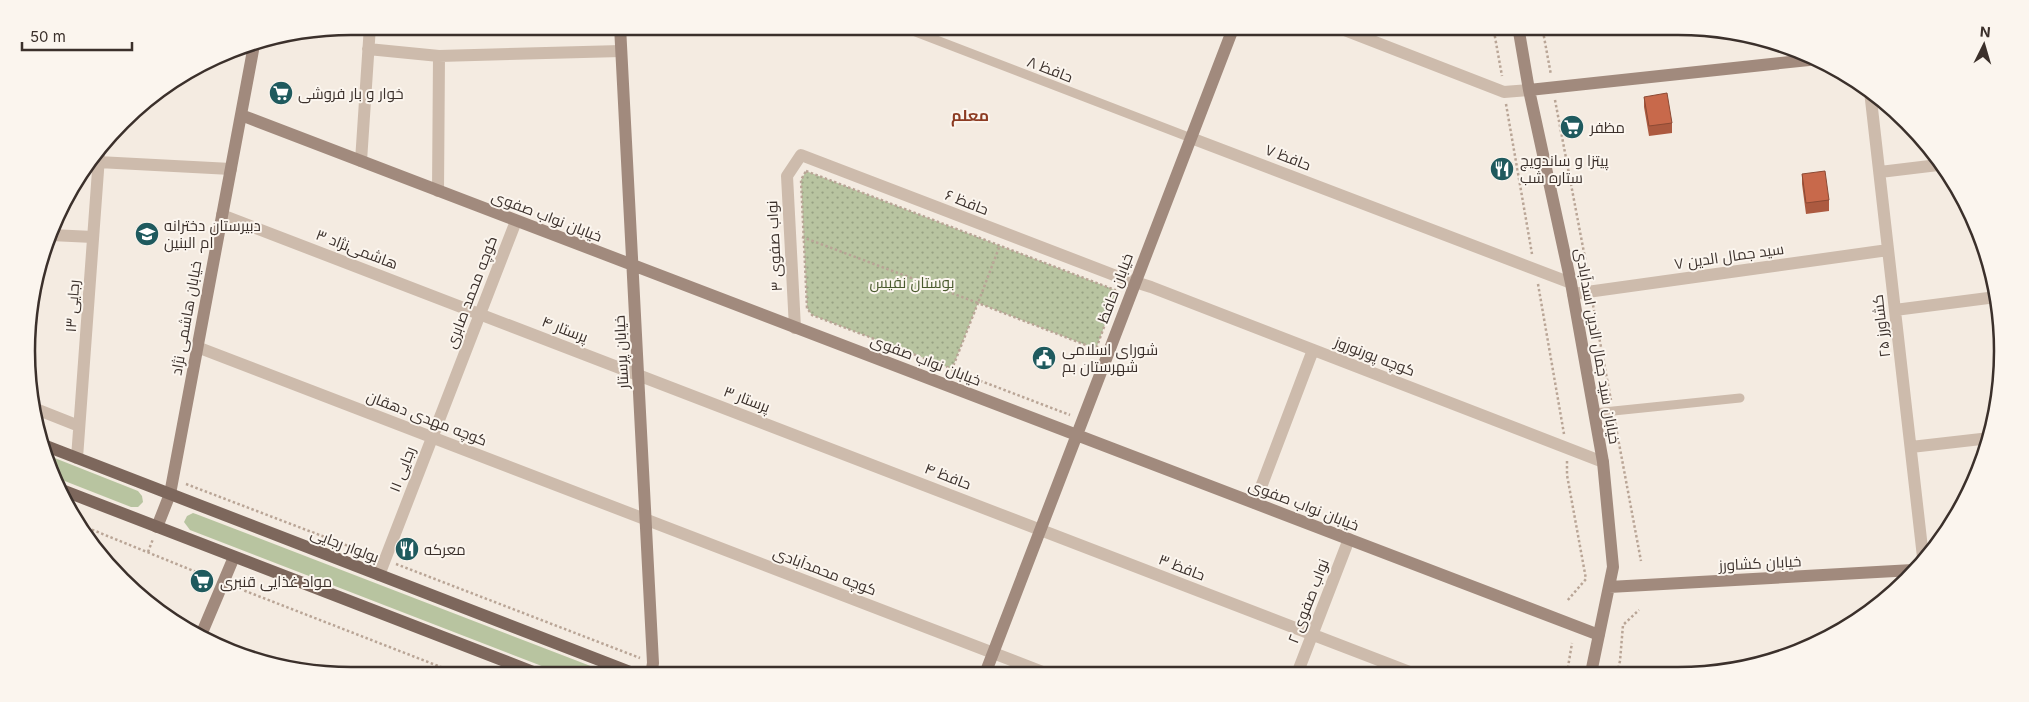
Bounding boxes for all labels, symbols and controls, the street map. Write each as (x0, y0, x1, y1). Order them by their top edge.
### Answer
scale bar (22, 20, 132, 52)
north arrow (1959, 20, 2009, 70)
text: N (1979, 23, 1991, 40)
text: 50 m (30, 27, 66, 46)
street label: حافظ ۸ (1024, 52, 1076, 86)
supermarket icon: خوار و بار فروشی (268, 80, 294, 106)
place label: خوار و بار فروشی (298, 84, 404, 104)
district label: معلم (951, 105, 989, 127)
supermarket icon: مظفر (1559, 114, 1585, 140)
place label: مظفر (1589, 118, 1625, 137)
street label: حافظ ۷ (1262, 140, 1314, 174)
place label: پیتزا و ساندویچ ستاره شب (1520, 151, 1608, 187)
restaurant icon: پیتزا و ساندویچ ستاره شب (1489, 156, 1515, 182)
street label: حافظ ۶ (942, 185, 992, 219)
street label: خیابان نواب صفوی (489, 186, 605, 247)
street label: نواب صفوی ۳ (762, 200, 787, 292)
place label: دبیرستان دخترانه ام البنین (164, 216, 261, 253)
school or university icon: دبیرستان دخترانه ام البنین (134, 221, 160, 247)
street label: هاشمی‌نژاد ۳ (313, 225, 401, 274)
street label: کوچه محمد صابری (441, 233, 502, 351)
street label: سید جمال الدین ۷ (1673, 239, 1785, 274)
street label: خیابان سید جمال الدین اسدآبادی (1570, 247, 1625, 446)
street label: خیابان حافظ (1093, 250, 1138, 326)
street label: خیابان هاشمی نژاد (167, 259, 206, 377)
park label: بوستان نفیس (870, 273, 954, 293)
street label: رجایی ۱۳ (61, 279, 84, 333)
street label: کشاورز ۲۵ (1868, 294, 1894, 358)
street label: پرستار ۴ (539, 312, 591, 347)
street label: خیابان پرستار (610, 315, 633, 390)
street label: خیابان نواب صفوی (868, 330, 984, 391)
street label: کوچه پورنوروز (1331, 332, 1418, 381)
place label: شورای اسلامی شهرستان بم (1062, 340, 1158, 377)
public building icon: شورای اسلامی شهرستان بم (1031, 345, 1057, 371)
street label: پرستار ۳ (721, 382, 773, 417)
street label: کوچه مهدی دهقان (364, 386, 490, 451)
street label: رجایی ۱۱ (385, 443, 420, 495)
street label: حافظ ۴ (922, 459, 974, 493)
street label: خیابان نواب صفوی (1246, 475, 1362, 536)
street label: بولوار رجایی (308, 523, 382, 568)
restaurant icon: معرکه (394, 536, 420, 562)
place label: معرکه (424, 540, 466, 559)
street label: کوچه محمدآبادی (770, 543, 879, 600)
street label: حافظ ۳ (1156, 549, 1208, 585)
street label: خیابان کشاورز (1717, 551, 1802, 576)
street label: نواب صفوی ۲ (1283, 556, 1334, 646)
supermarket icon: مواد غذایی قنبری (189, 568, 215, 594)
place label: مواد غذایی قنبری (220, 572, 332, 592)

